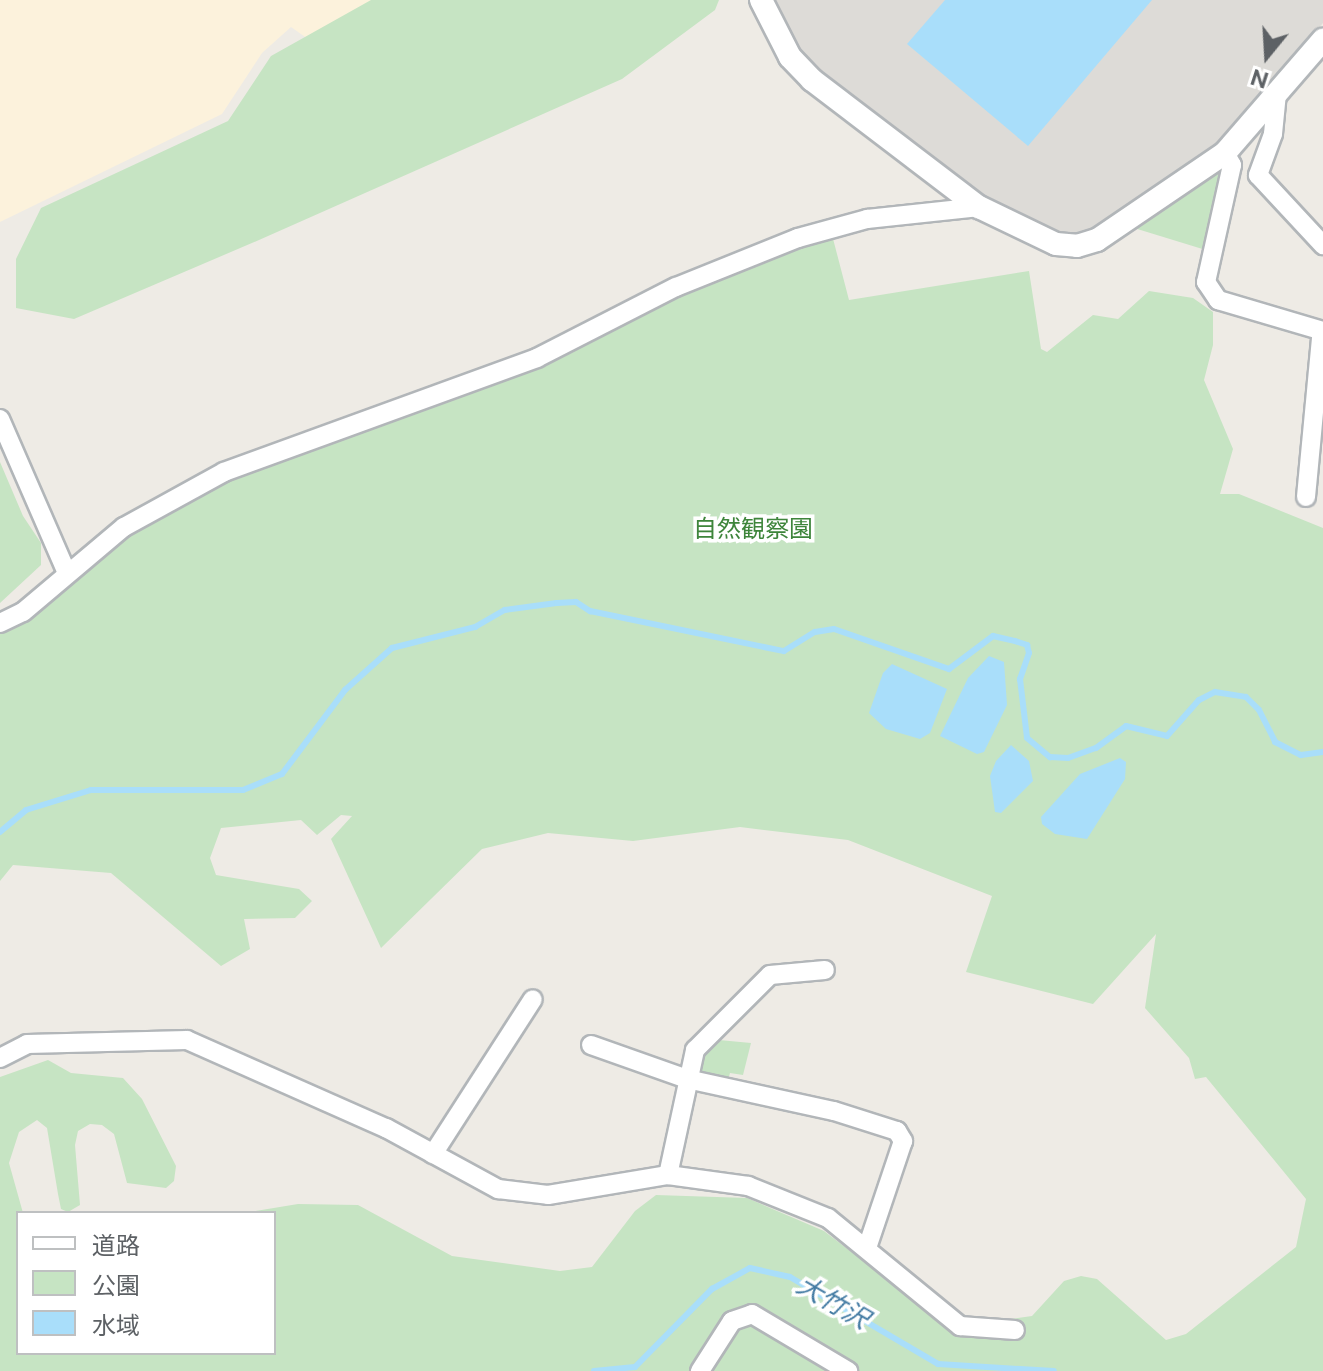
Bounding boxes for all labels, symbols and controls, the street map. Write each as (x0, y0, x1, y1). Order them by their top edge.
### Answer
north arrow (1227, 16, 1307, 96)
text: N (1247, 64, 1272, 94)
park label: 自然観察園 (693, 515, 813, 543)
legend (16, 1211, 276, 1355)
text: 道路 (92, 1231, 140, 1259)
water label: 大竹沢 (791, 1269, 875, 1335)
text: 公園 (92, 1271, 140, 1299)
text: 水域 (92, 1311, 140, 1339)

